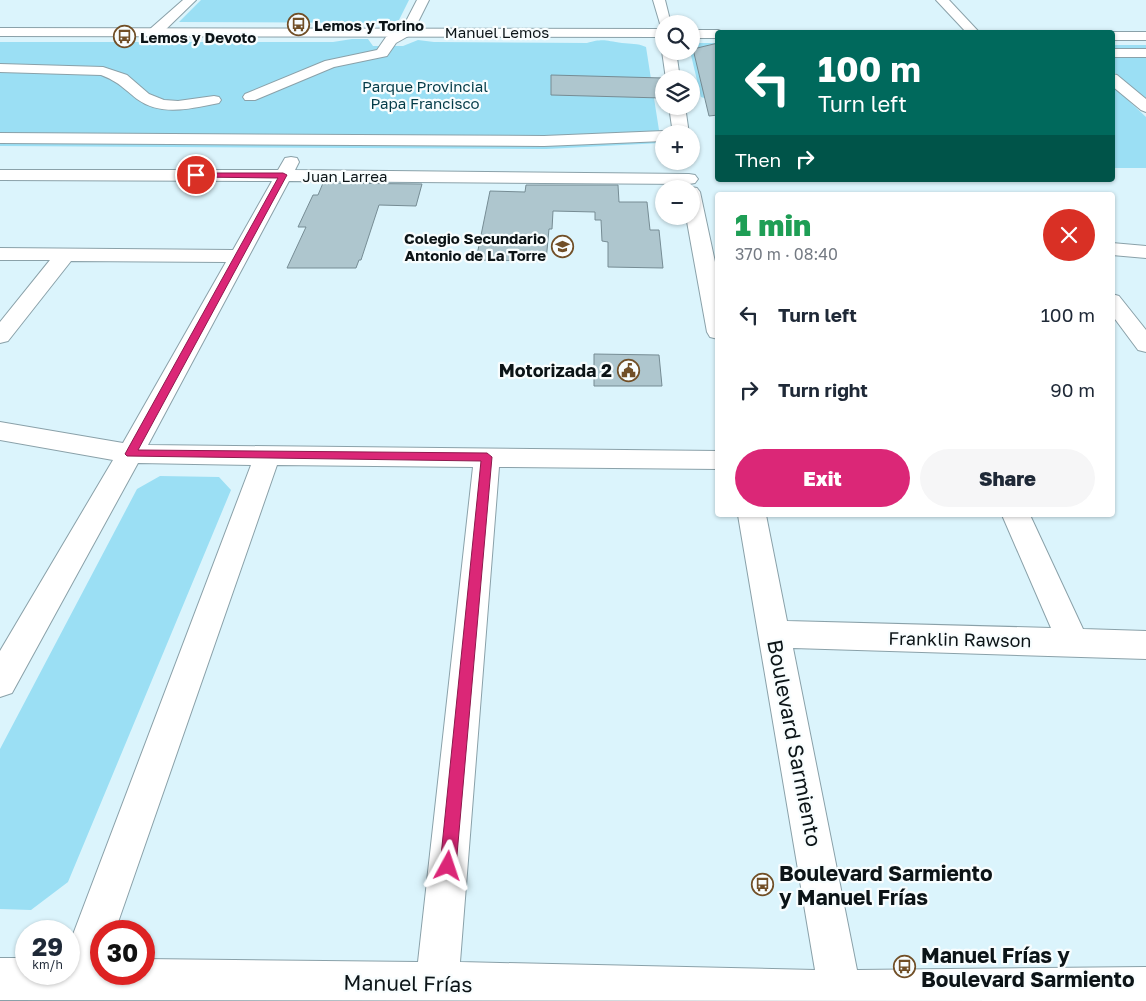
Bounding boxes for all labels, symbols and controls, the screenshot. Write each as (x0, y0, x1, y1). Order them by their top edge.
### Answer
bus stop icon: Lemos y Torino (286, 13, 310, 37)
map controls (655, 15, 700, 225)
button: search (655, 15, 700, 60)
place label: Lemos y Torino (314, 16, 424, 34)
street label: Manuel Lemos (445, 23, 549, 41)
bus stop icon: Lemos y Devoto (112, 25, 136, 49)
place label: Lemos y Devoto (140, 28, 256, 46)
text: 100 m (818, 48, 921, 90)
icon: left (735, 50, 800, 115)
button: layers (655, 70, 700, 115)
park label: Parque Provincial Papa Francisco (362, 77, 488, 112)
text: Turn left (818, 90, 907, 117)
button: + (655, 125, 700, 170)
icon: right (791, 145, 819, 173)
text: Then (735, 148, 781, 171)
pin (175, 154, 217, 196)
icon: arrive (182, 161, 210, 189)
street label: Juan Larrea (303, 167, 387, 185)
button: − (655, 180, 700, 225)
text: 1 min (735, 207, 811, 243)
button: close (1043, 209, 1095, 261)
place label: Colegio Secundario Antonio de La Torre (404, 229, 546, 264)
school or university icon: Colegio Secundario Antonio de La Torre (550, 235, 574, 259)
text: 370 m · 08:40 (735, 244, 838, 264)
icon: left (735, 301, 763, 329)
text: Turn left (778, 303, 857, 326)
text: 100 m (1041, 303, 1095, 326)
public building icon: Motorizada 2 (616, 358, 640, 382)
place label: Motorizada 2 (499, 359, 612, 381)
icon: right (735, 376, 763, 404)
text: Turn right (778, 378, 868, 401)
text: 90 m (1050, 378, 1095, 401)
button: Exit (735, 449, 910, 507)
button: Share (920, 449, 1095, 507)
street label: Franklin Rawson (888, 627, 1032, 651)
street label: Boulevard Sarmiento (762, 637, 828, 849)
position arrow (421, 839, 473, 891)
place label: Boulevard Sarmiento y Manuel Frías (779, 860, 993, 910)
bus stop icon: Boulevard Sarmiento y Manuel Frías (751, 873, 775, 897)
speed limit sign: 30 (90, 920, 155, 985)
text: 29 (32, 931, 63, 962)
place label: Manuel Frías y Boulevard Sarmiento (921, 942, 1135, 992)
bus stop icon: Manuel Frías y Boulevard Sarmiento (893, 955, 917, 979)
text: km/h (32, 957, 63, 972)
street label: Manuel Frías (343, 969, 473, 997)

